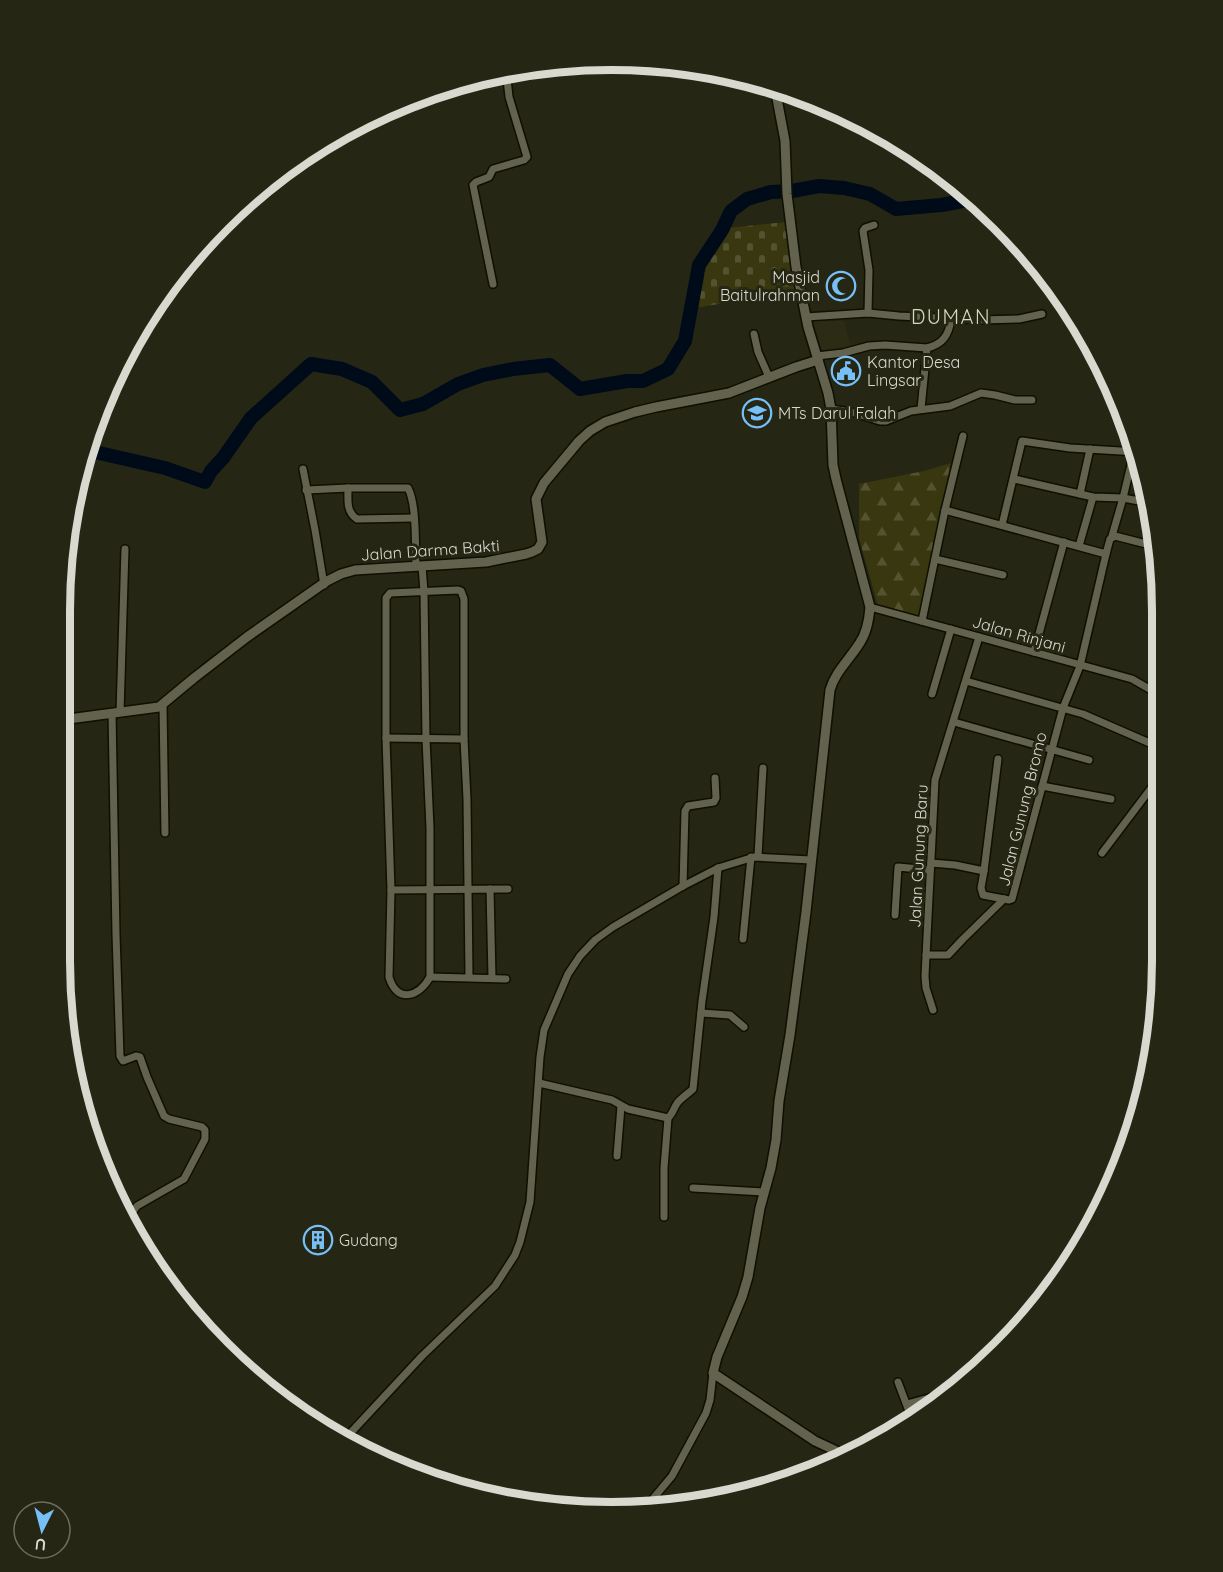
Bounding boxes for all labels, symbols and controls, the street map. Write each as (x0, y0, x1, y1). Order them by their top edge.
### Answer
place label: Masjid Baitulrahman (720, 267, 820, 305)
mosque icon: Masjid Baitulrahman (825, 270, 857, 302)
district label: DUMAN (911, 304, 991, 329)
place label: Kantor Desa Lingsar (867, 352, 960, 390)
public building icon: Kantor Desa Lingsar (830, 355, 862, 387)
school or university icon: MTs Darul Falah (741, 397, 773, 429)
place label: MTs Darul Falah (778, 403, 896, 423)
street label: Jalan Darma Bakti (360, 535, 500, 565)
street label: Jalan Rinjani (970, 611, 1068, 657)
street label: Jalan Gunung Bromo (993, 730, 1051, 888)
street label: Jalan Gunung Baru (904, 784, 932, 928)
building icon: Gudang (302, 1224, 334, 1256)
place label: Gudang (339, 1230, 398, 1250)
north arrow (12, 1500, 72, 1560)
text: U (34, 1534, 47, 1555)

